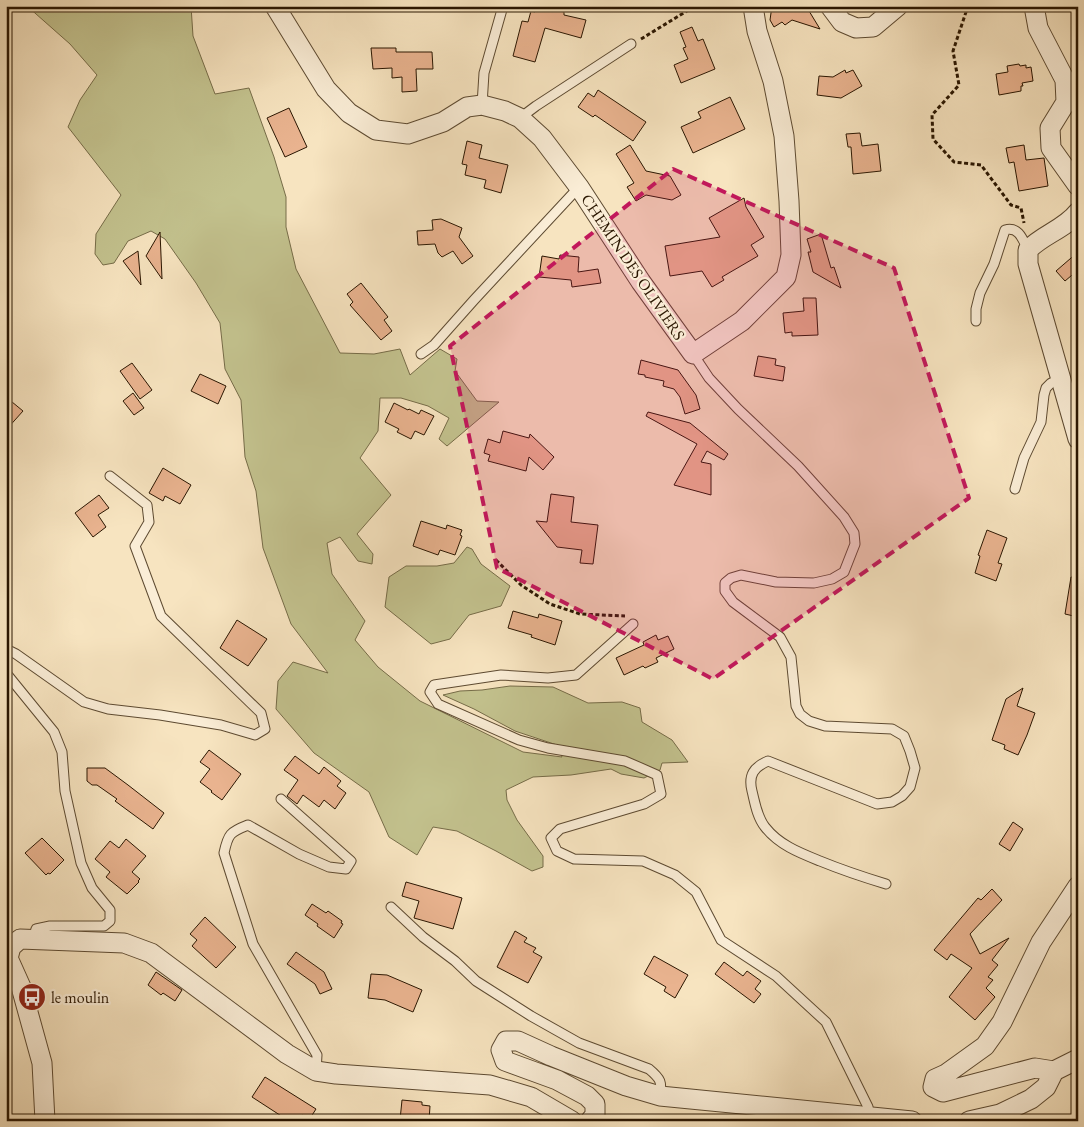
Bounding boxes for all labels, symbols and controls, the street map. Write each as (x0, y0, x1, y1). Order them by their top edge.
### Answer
street label: CHEMIN DES OLIVIERS (576, 190, 690, 344)
bus stop icon: le moulin (17, 982, 47, 1012)
place label: le moulin (51, 987, 110, 1008)

